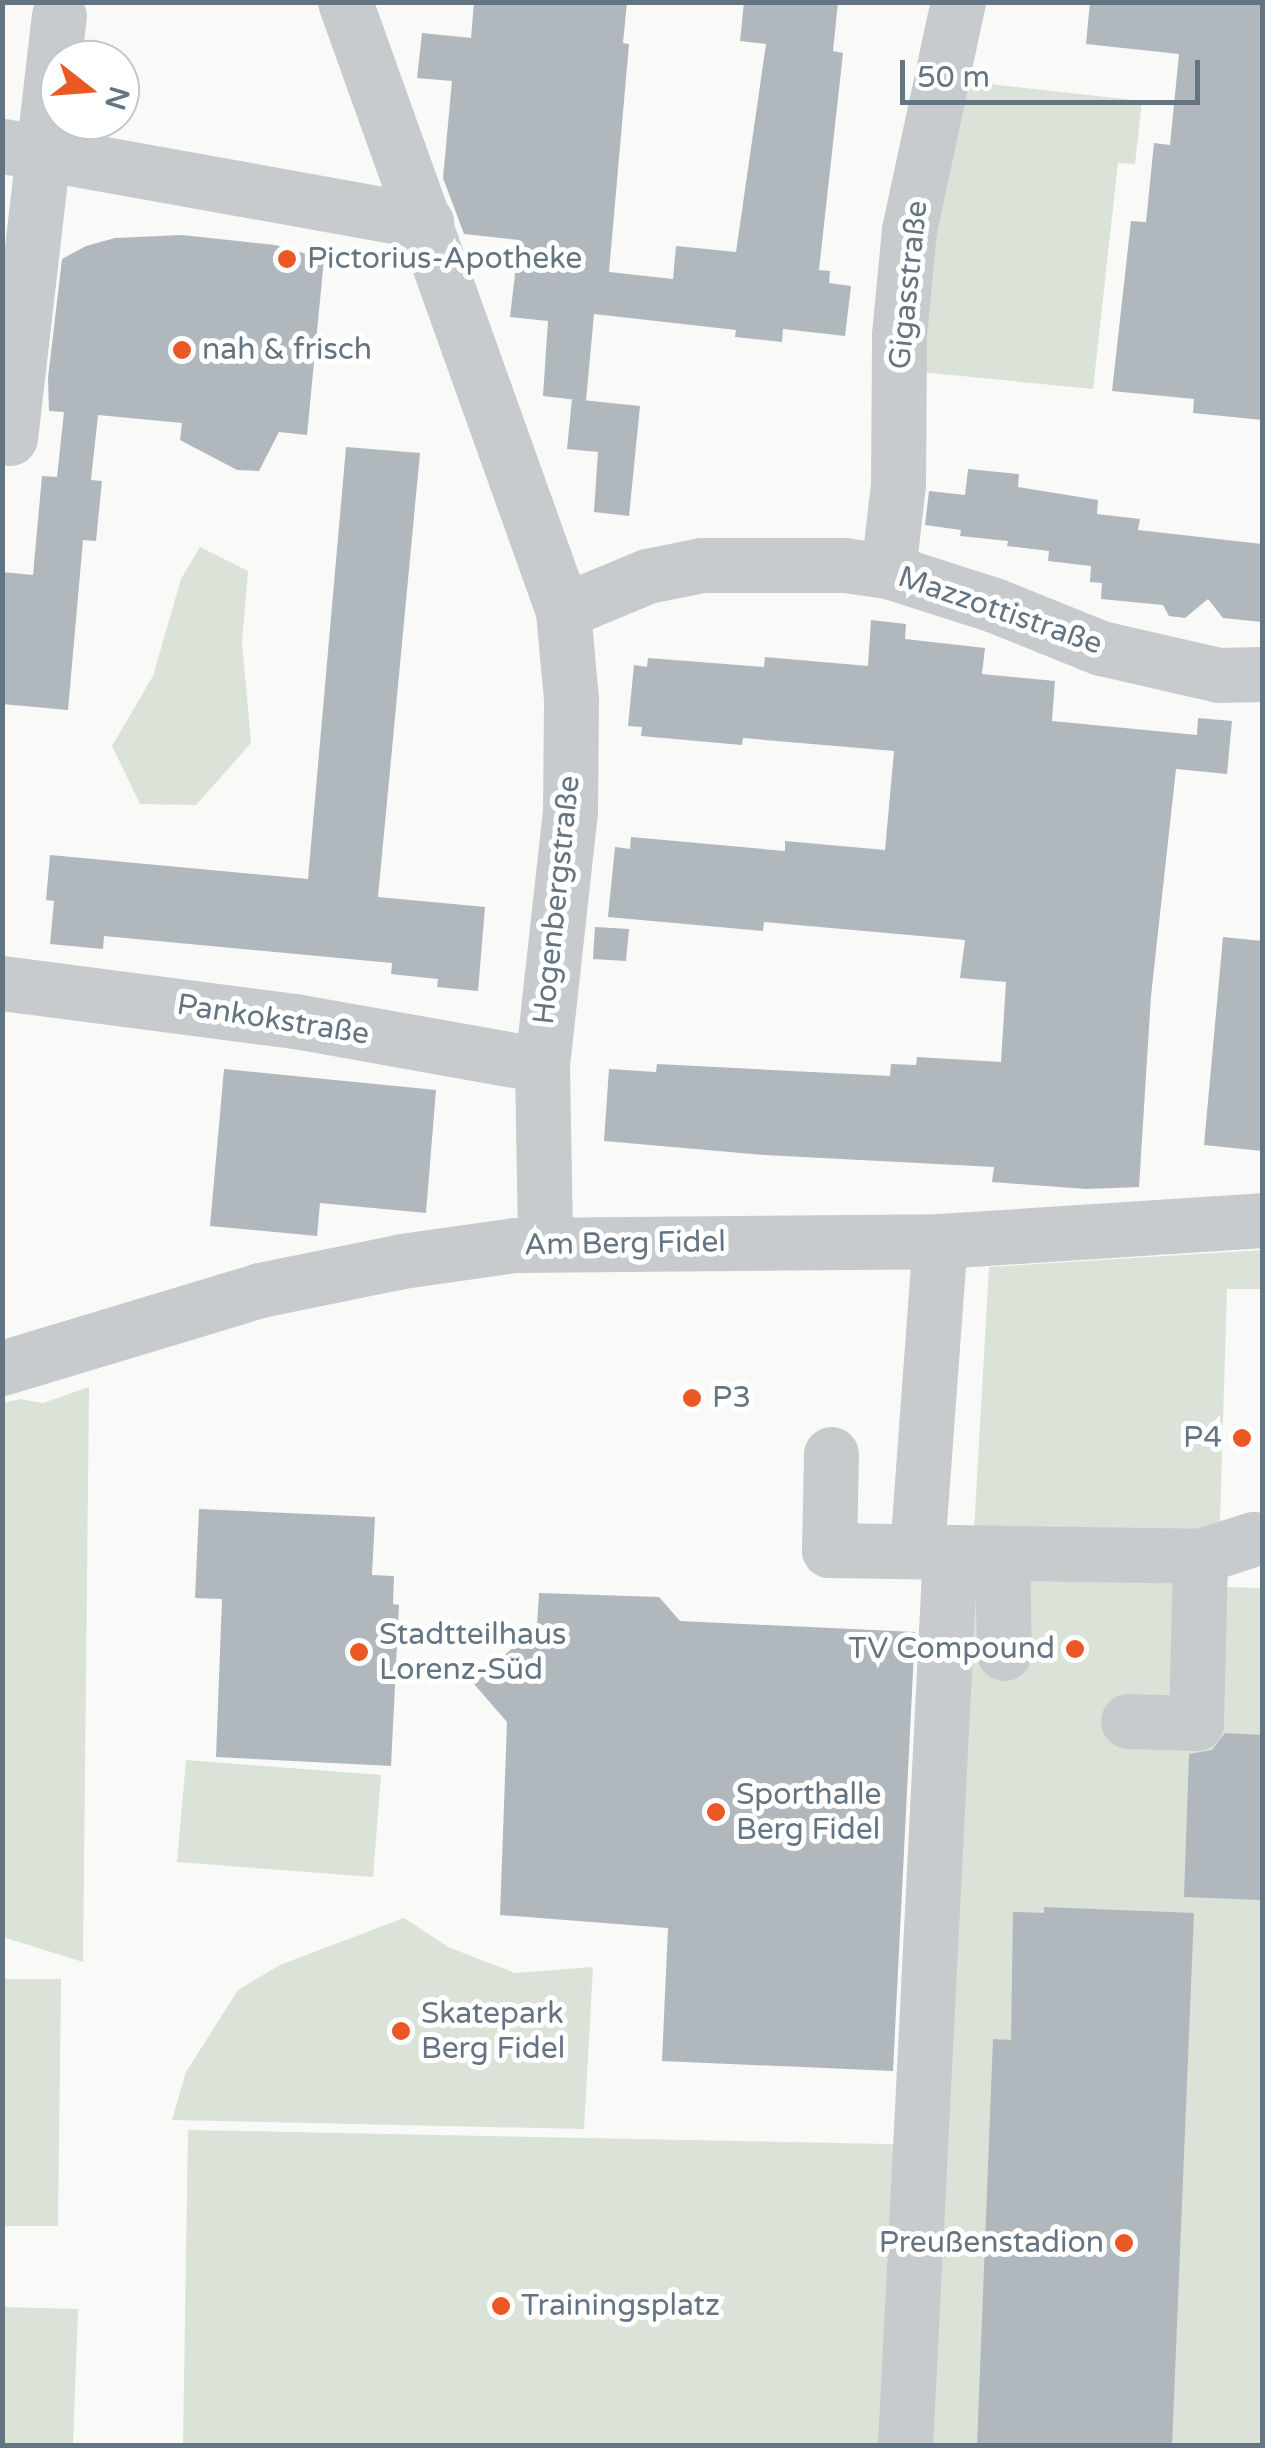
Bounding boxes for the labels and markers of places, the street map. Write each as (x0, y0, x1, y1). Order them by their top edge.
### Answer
place label: Pictorius-Apotheke (307, 241, 582, 277)
marker: Pictorius-Apotheke (276, 248, 298, 270)
place label: nah & frisch (202, 332, 372, 368)
marker: nah & frisch (171, 339, 193, 361)
place label: P3 (712, 1380, 751, 1416)
marker: P3 (681, 1387, 703, 1409)
place label: P4 (1183, 1420, 1222, 1456)
marker: P4 (1231, 1427, 1253, 1449)
place label: Stadtteilhaus Lorenz-Süd (379, 1617, 566, 1688)
place label: TV Compound (848, 1631, 1055, 1667)
marker: TV Compound (1064, 1638, 1086, 1660)
marker: Stadtteilhaus Lorenz-Süd (348, 1641, 370, 1663)
place label: Sporthalle Berg Fidel (736, 1777, 881, 1848)
marker: Sporthalle Berg Fidel (705, 1801, 727, 1823)
place label: Skatepark Berg Fidel (421, 1996, 565, 2066)
marker: Skatepark Berg Fidel (390, 2020, 412, 2042)
place label: Preußenstadion (879, 2225, 1104, 2261)
marker: Preußenstadion (1113, 2232, 1135, 2254)
place label: Trainingsplatz (521, 2288, 720, 2324)
marker: Trainingsplatz (490, 2295, 512, 2317)

